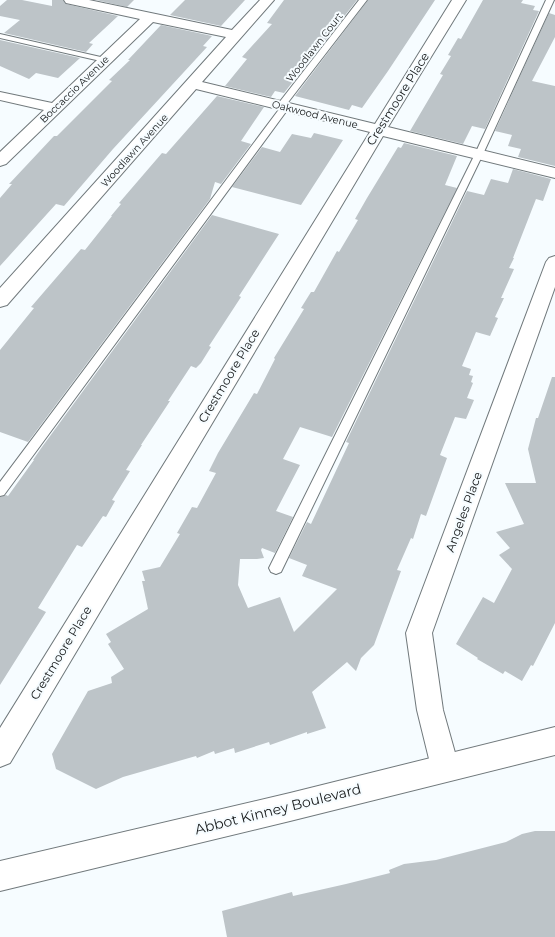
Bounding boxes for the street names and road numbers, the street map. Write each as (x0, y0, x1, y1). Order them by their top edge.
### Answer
street label: Woodlawn Court (283, 10, 346, 85)
street label: Crestmoore Place (363, 49, 432, 148)
street label: Boccaccio Avenue (37, 53, 112, 126)
street label: Oakwood Avenue (270, 97, 359, 131)
street label: Woodlawn Avenue (98, 111, 171, 190)
street label: Crestmoore Place (195, 326, 263, 425)
street label: Angeles Place (442, 470, 485, 554)
street label: Crestmoore Place (27, 603, 95, 702)
street label: Abbot Kinney Boulevard (193, 780, 363, 838)

